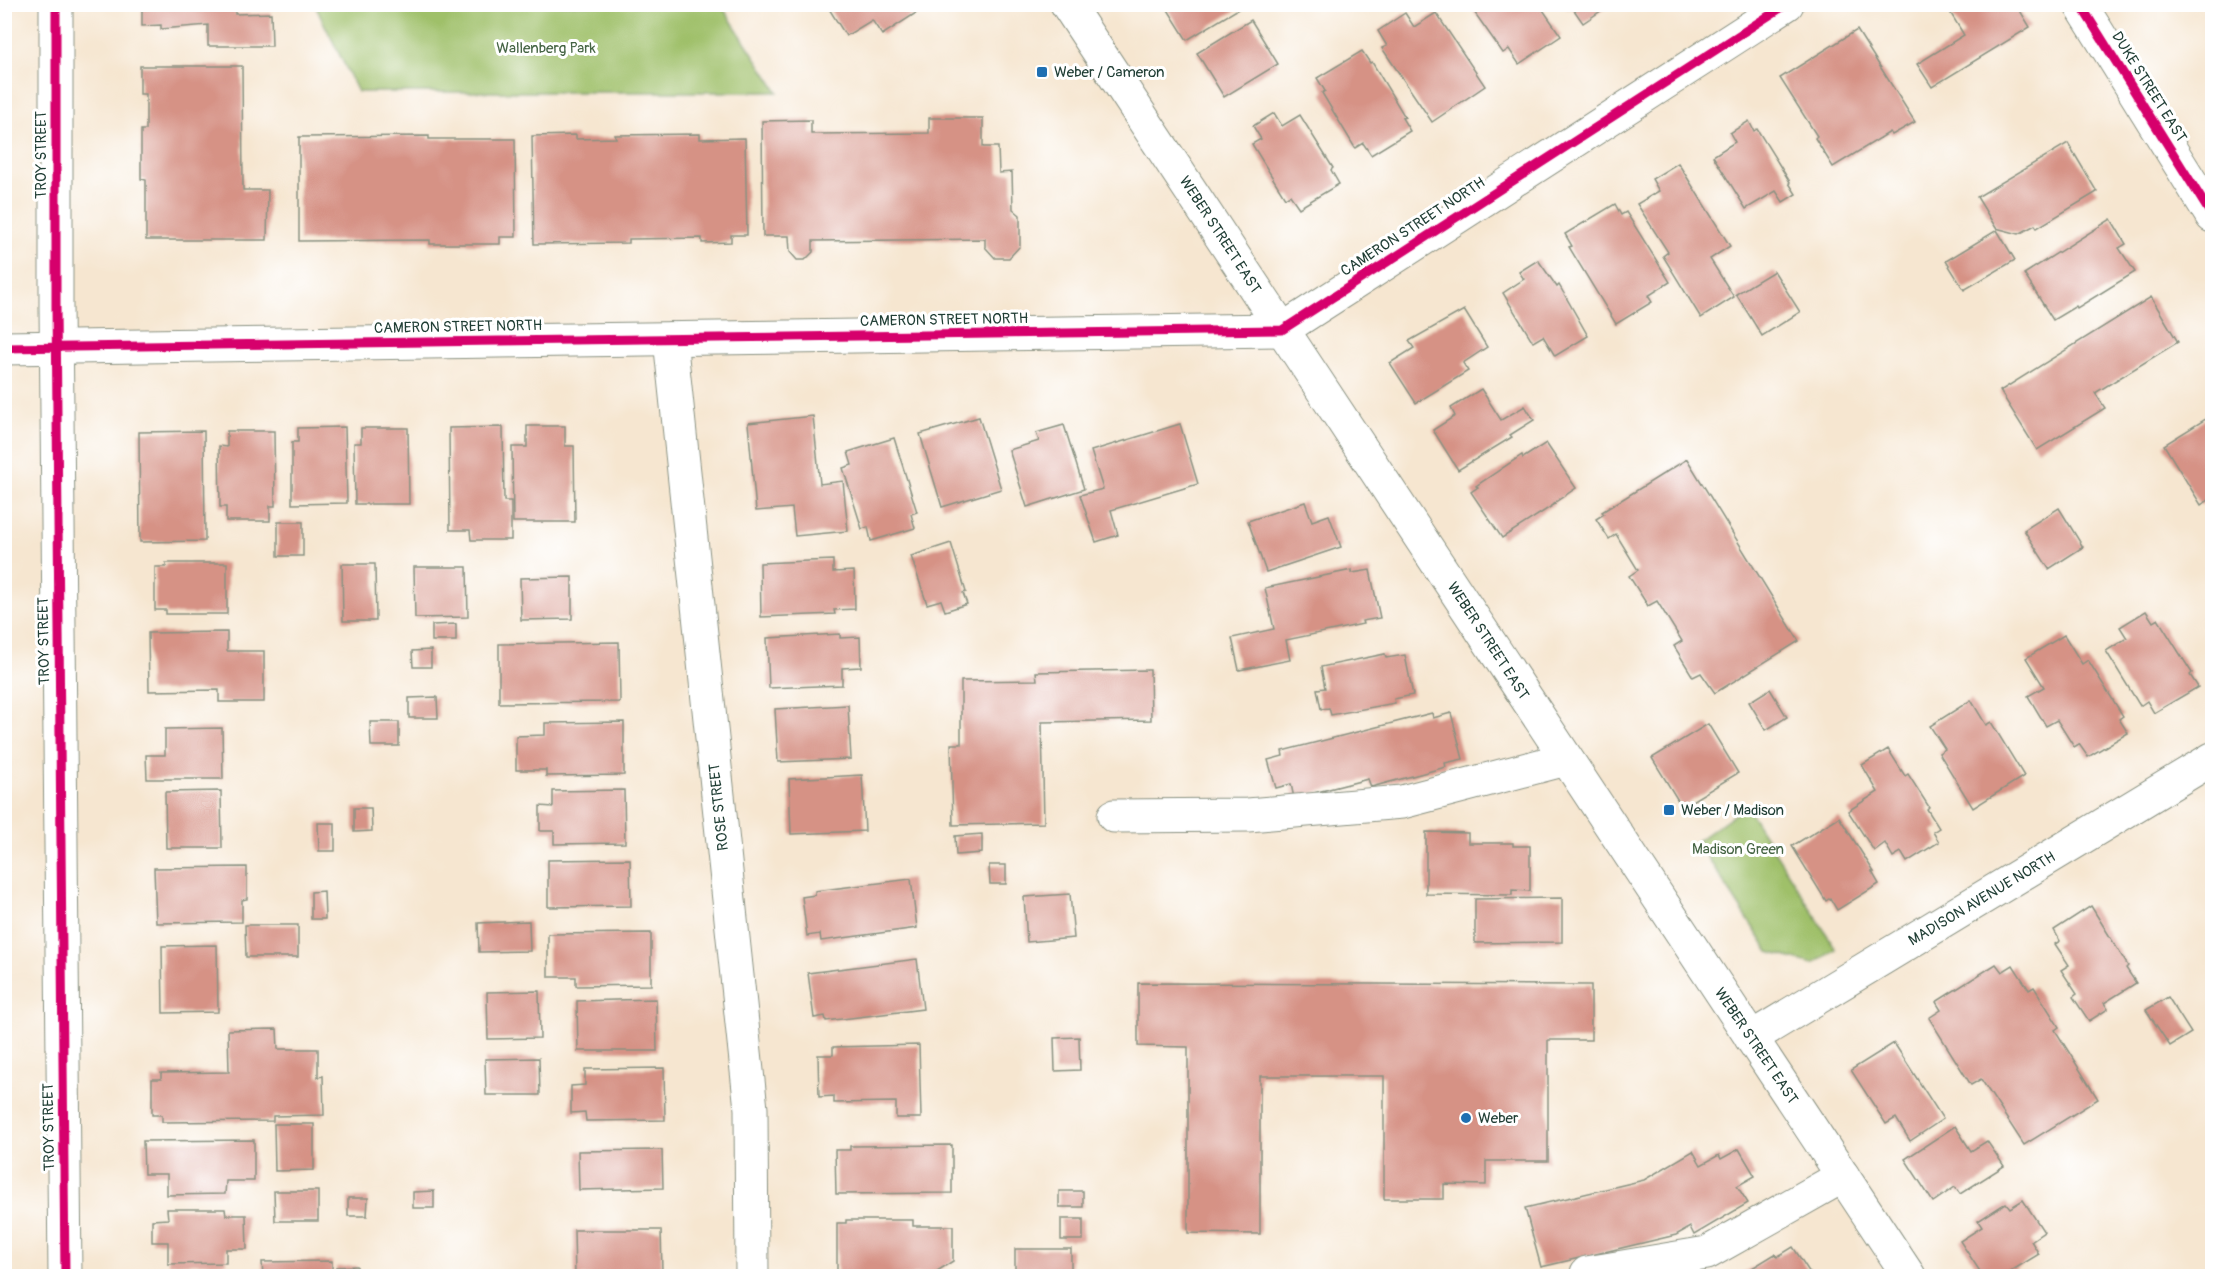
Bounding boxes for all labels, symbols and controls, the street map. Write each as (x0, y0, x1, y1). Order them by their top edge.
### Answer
street label: DUKE STREET EAST (2107, 28, 2191, 146)
park label: Wallenberg Park (496, 39, 597, 58)
place label: Weber / Cameron (1054, 63, 1165, 82)
marker: Weber / Cameron (1035, 65, 1049, 79)
street label: TROY STREET (32, 111, 51, 199)
street label: WEBER STREET EAST (1175, 173, 1265, 297)
street label: CAMERON STREET NORTH (1337, 173, 1489, 281)
street label: CAMERON STREET NORTH (860, 309, 1028, 331)
street label: CAMERON STREET NORTH (374, 316, 542, 338)
street label: WEBER STREET EAST (1443, 579, 1533, 703)
street label: TROY STREET (34, 597, 54, 685)
street label: ROSE STREET (705, 762, 733, 852)
place label: Weber / Madison (1681, 801, 1784, 820)
marker: Weber / Madison (1662, 803, 1676, 817)
park label: Madison Green (1692, 840, 1784, 859)
street label: MADISON AVENUE NORTH (1905, 848, 2059, 950)
street label: WEBER STREET EAST (1710, 984, 1802, 1108)
street label: TROY STREET (39, 1083, 59, 1171)
place label: Weber (1478, 1109, 1519, 1128)
marker: Weber (1459, 1111, 1473, 1125)

